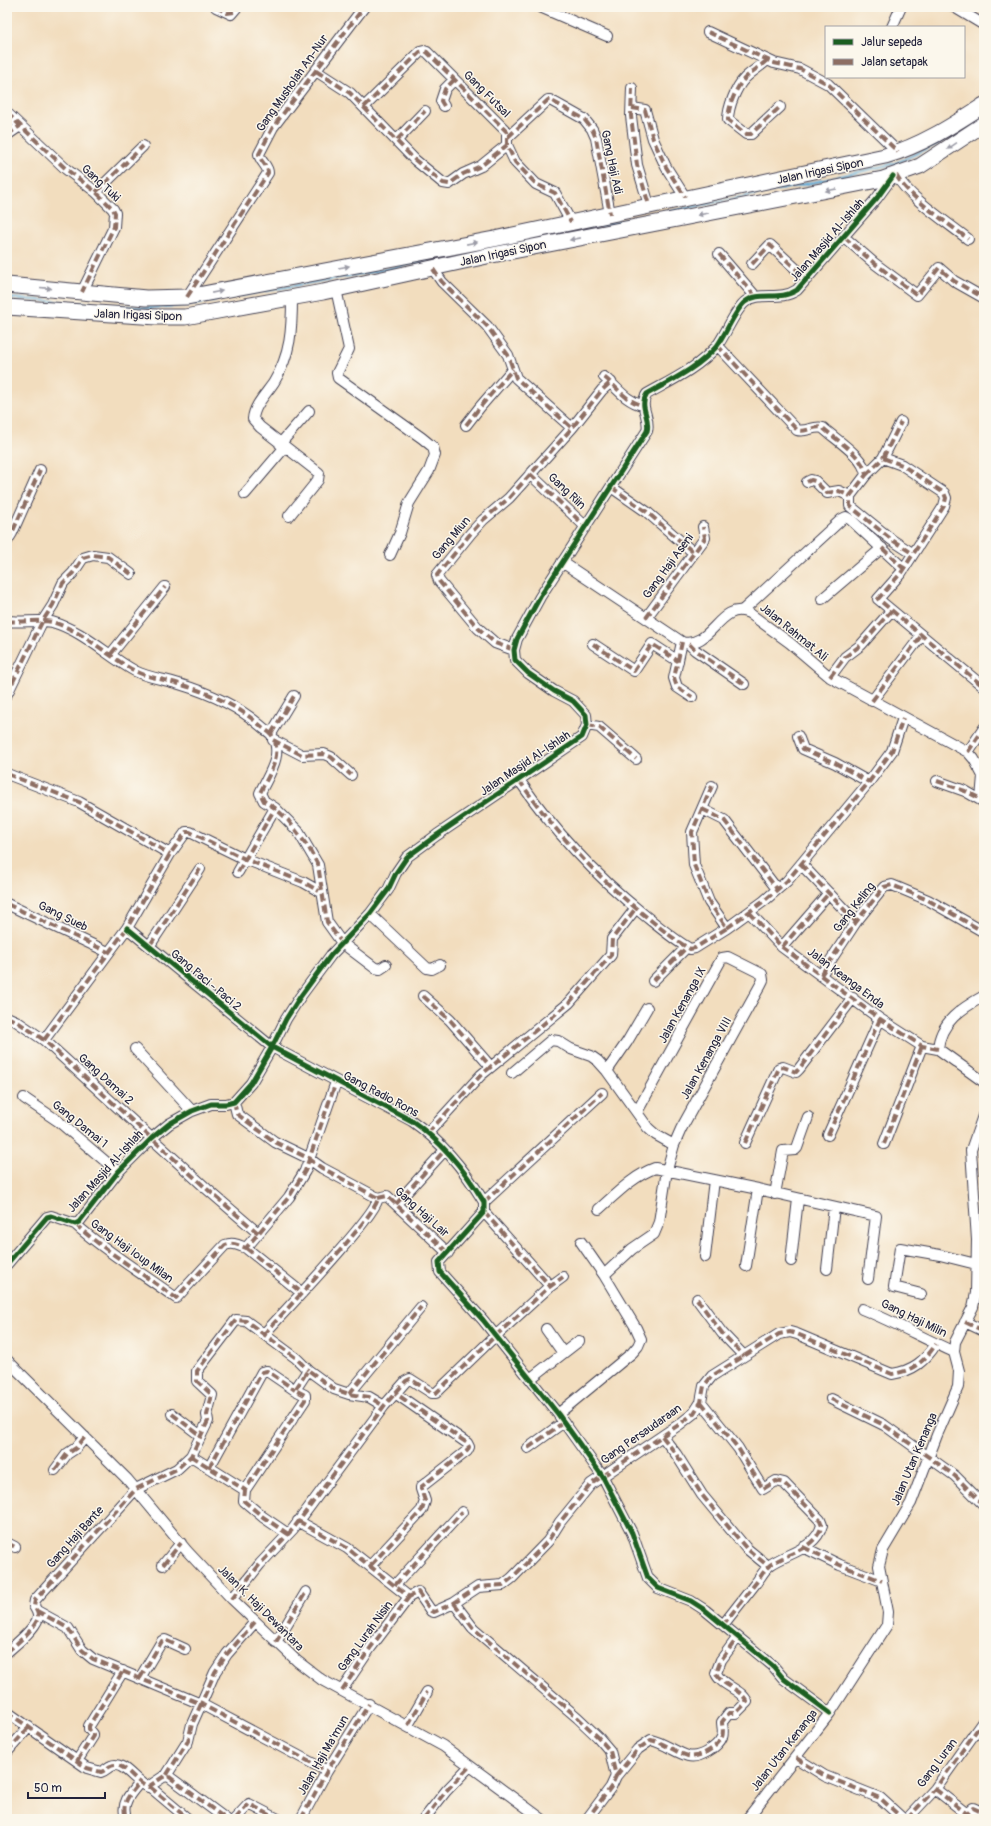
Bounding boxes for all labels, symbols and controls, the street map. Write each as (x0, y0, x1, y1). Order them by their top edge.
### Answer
legend (825, 26, 965, 78)
street label: Gang Musholah An-Nur (253, 31, 332, 135)
text: Jalur sepeda (861, 35, 923, 50)
text: Jalan setapak (861, 55, 928, 70)
street label: Gang Futsal (460, 68, 513, 121)
street label: Gang Haji Adi (597, 129, 626, 195)
one-way arrow (946, 142, 957, 150)
street label: Jalan Irigasi Sipon (775, 155, 865, 188)
street label: Gang Tuki (78, 161, 123, 205)
one-way arrow (825, 187, 837, 193)
street label: Jalan Masjid Al-Ishlah (787, 195, 868, 285)
one-way arrow (697, 212, 709, 218)
one-way arrow (569, 236, 582, 242)
street label: Jalan Irigasi Sipon (458, 237, 548, 270)
one-way arrow (466, 240, 478, 246)
one-way arrow (338, 264, 351, 270)
one-way arrow (40, 285, 52, 292)
one-way arrow (211, 288, 223, 294)
street label: Jalan Irigasi Sipon (94, 306, 183, 325)
street label: Gang Riin (545, 470, 589, 513)
street label: Gang Miun (429, 513, 474, 563)
street label: Gang Haji Aseni (640, 531, 697, 602)
street label: Jalan Rahmat Ali (757, 600, 831, 664)
street label: Jalan Masjid Al-Ishlah (477, 727, 574, 799)
street label: Gang Keling (830, 879, 879, 935)
street label: Gang Sueb (35, 898, 90, 935)
street label: Jalan Keanga Enda (804, 945, 888, 1013)
street label: Gang Paci - Paci 2 (167, 946, 244, 1015)
street label: Jalan Kenanga IX (655, 964, 710, 1046)
street label: Jalan Kenanga VIII (678, 1014, 735, 1102)
street label: Gang Damai 2 (75, 1051, 137, 1108)
street label: Gang Radio Rons (340, 1068, 422, 1121)
street label: Gang Damai 1 (49, 1097, 111, 1151)
street label: Jalan Masjid Al-Ishlah (64, 1127, 147, 1216)
street label: Gang Haji Lair (391, 1184, 452, 1241)
street label: Gang Haji Ioup Milan (87, 1216, 176, 1287)
street label: Gang Haji Milin (878, 1296, 949, 1341)
street label: Gang Persaudaraan (598, 1401, 685, 1468)
street label: Jalan Utan Kenanga (888, 1410, 941, 1508)
street label: Gang Haji Bante (43, 1503, 107, 1572)
street label: Jalan K. Haji Dewantara (214, 1562, 307, 1655)
street label: Gang Lurah Nisin (335, 1598, 396, 1675)
street label: Jalan Utan Kenanga (748, 1706, 821, 1794)
street label: Jalan Haji Ma'mun (295, 1713, 352, 1798)
street label: Gang Luran (914, 1736, 961, 1791)
scale bar (28, 1774, 105, 1800)
text: 50 m (34, 1781, 62, 1796)

